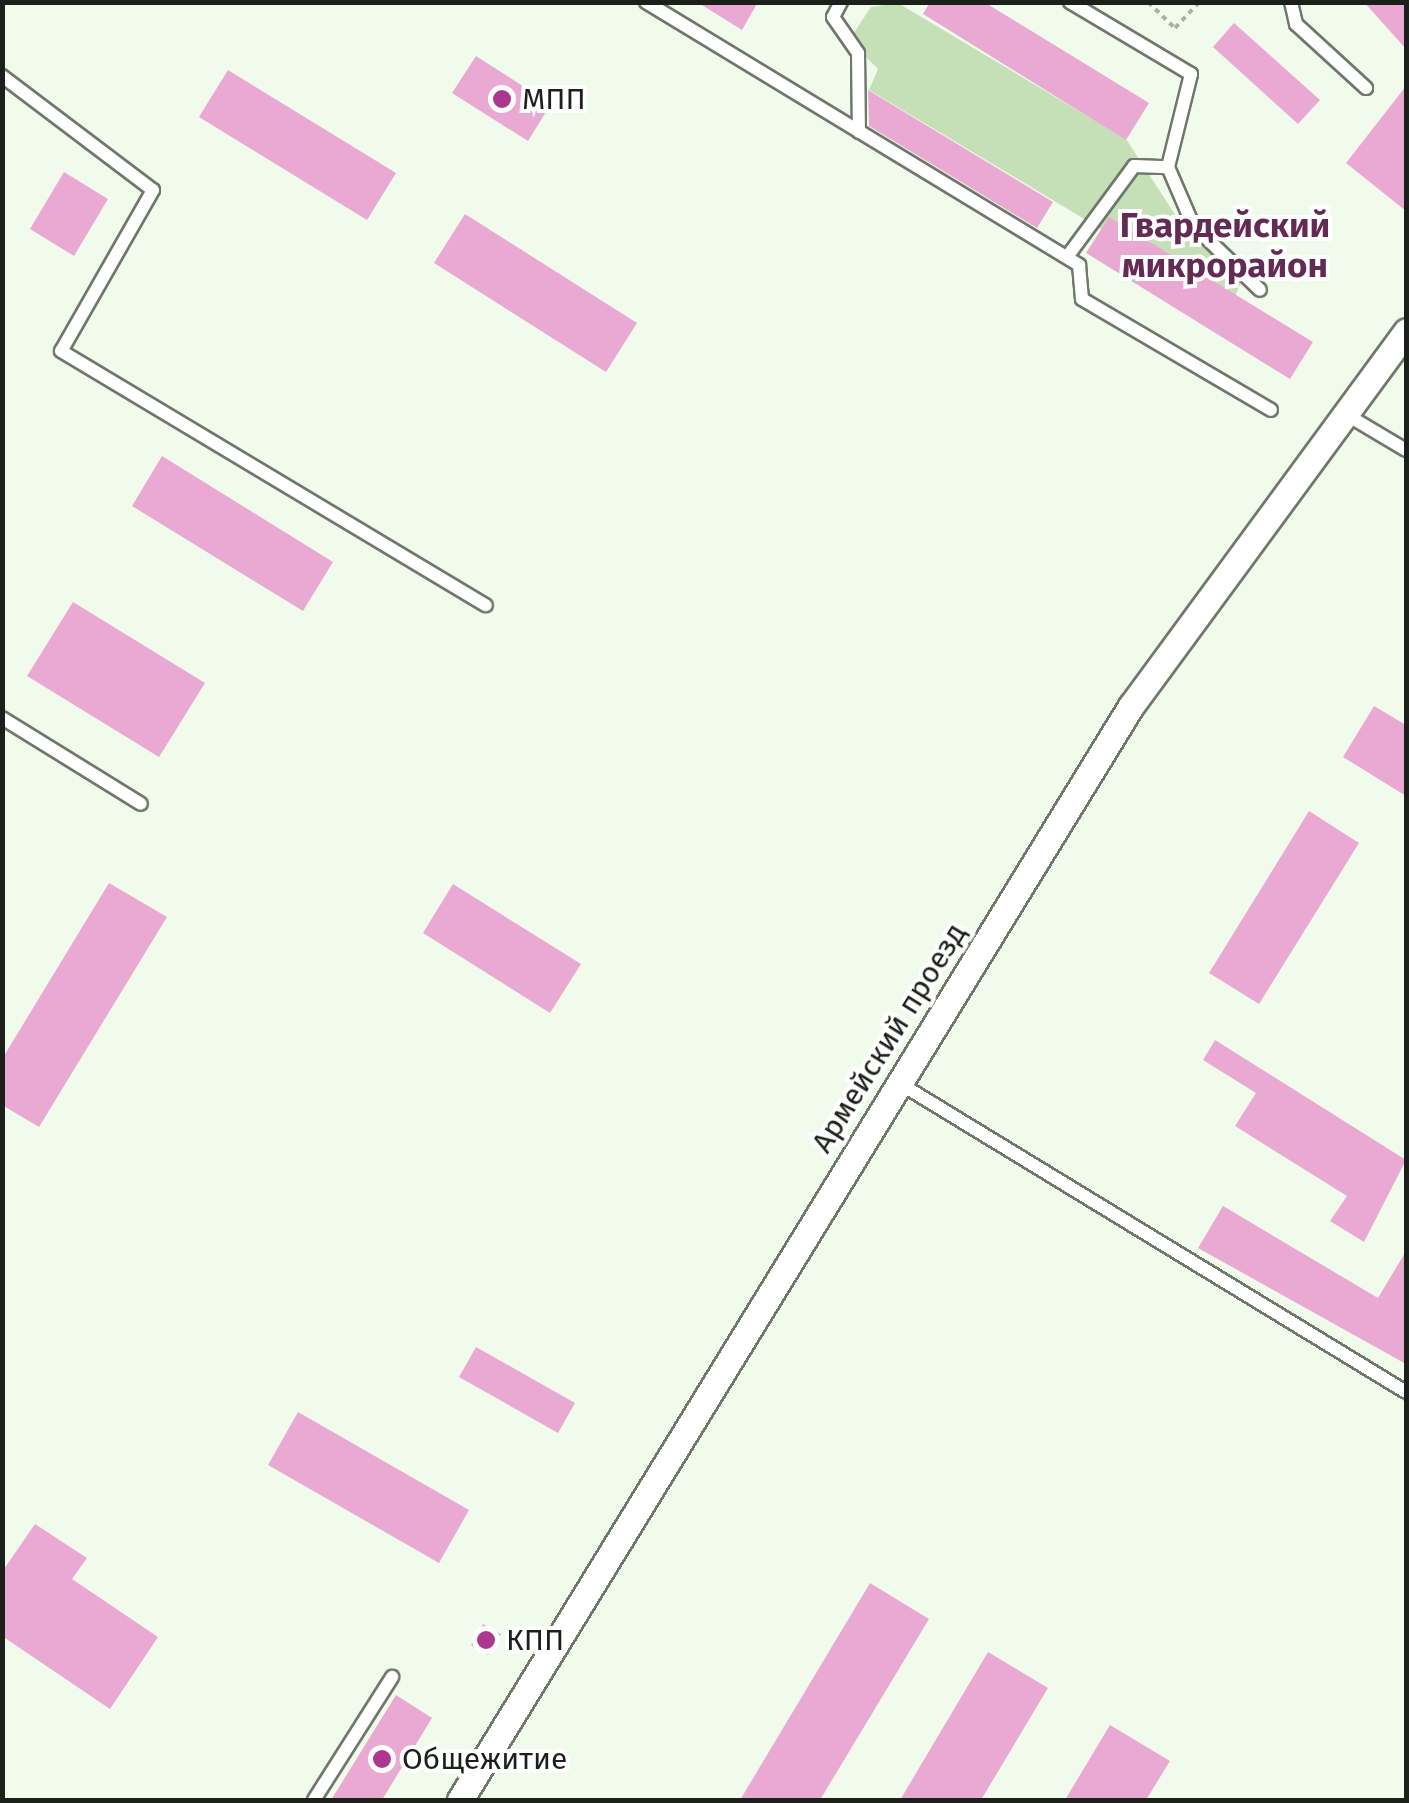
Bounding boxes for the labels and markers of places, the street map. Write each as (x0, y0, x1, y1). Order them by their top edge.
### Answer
place label: МПП (522, 81, 586, 117)
marker: МПП (491, 88, 513, 110)
place label: КПП (506, 1622, 564, 1658)
marker: КПП (475, 1629, 497, 1651)
place label: Общежитие (402, 1741, 567, 1777)
marker: Общежитие (371, 1748, 393, 1770)

